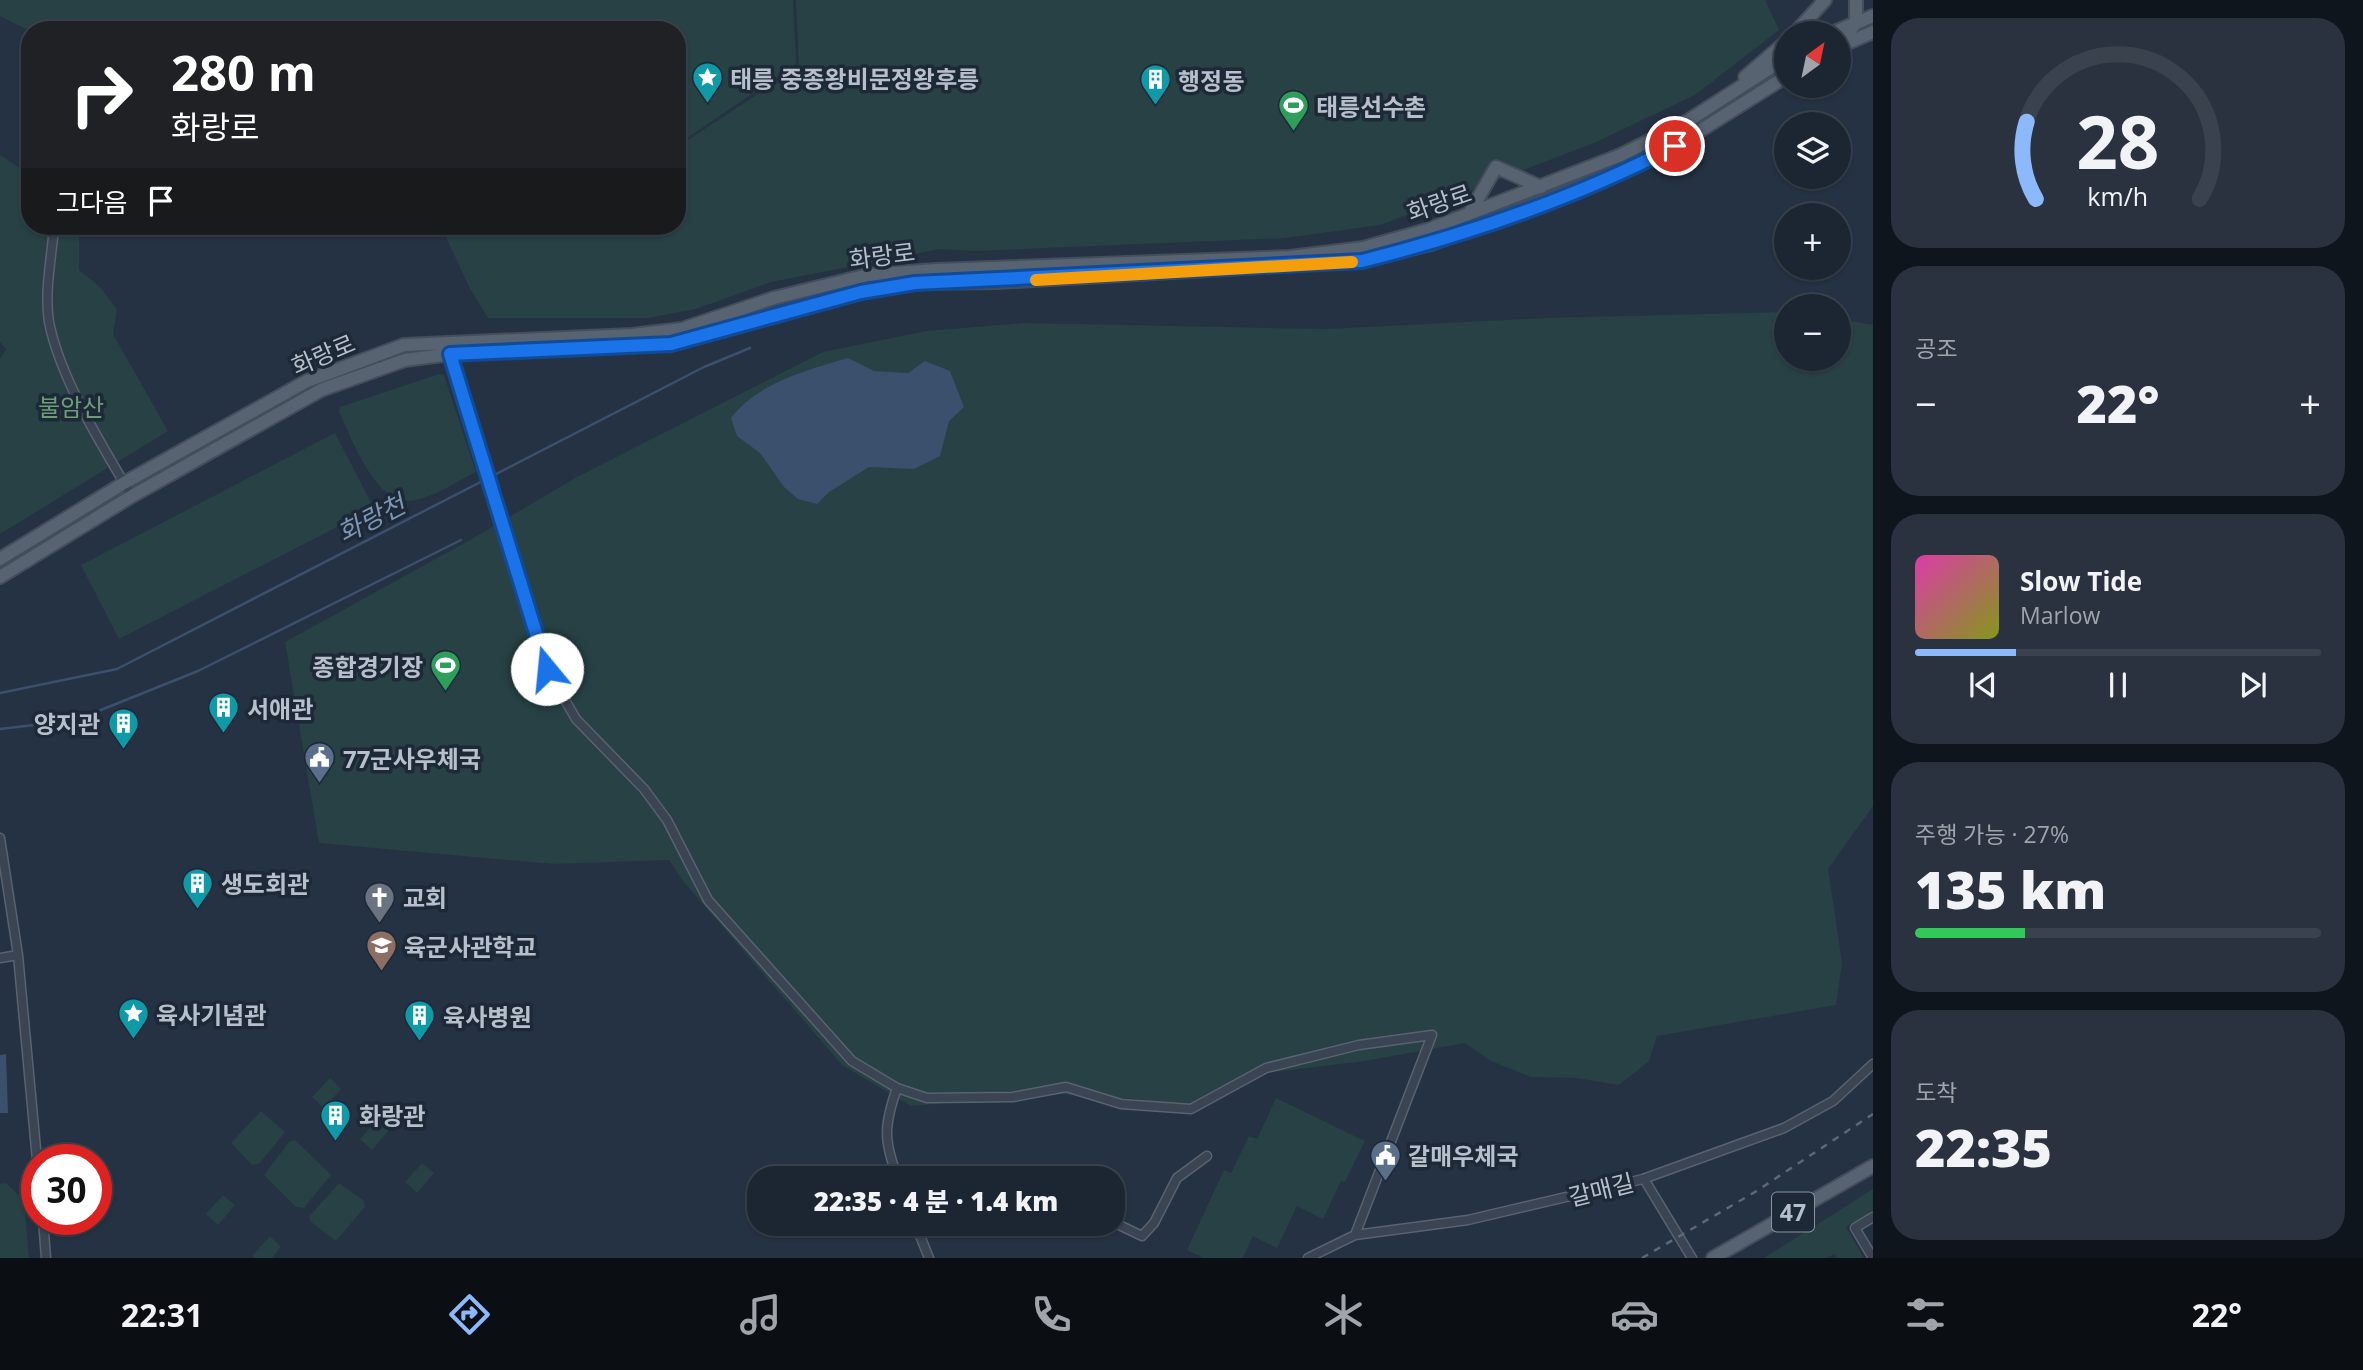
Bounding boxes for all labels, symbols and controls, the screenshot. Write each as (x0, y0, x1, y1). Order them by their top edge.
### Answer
north arrow (1774, 21, 1852, 98)
map controls (1774, 21, 1851, 371)
text: 280 m (171, 39, 316, 105)
icon: right (56, 49, 147, 140)
place icon: 태릉 중종왕비문정왕후릉 (690, 61, 724, 105)
place label: 태릉 중종왕비문정왕후릉 (730, 62, 979, 95)
building icon: 행정동 (1138, 63, 1172, 107)
place label: 행정동 (1178, 64, 1244, 97)
sports icon: 태릉선수촌 (1276, 89, 1310, 133)
place label: 태릉선수촌 (1316, 90, 1426, 123)
text: 28 (2076, 91, 2160, 190)
text: 화랑로 (171, 105, 259, 148)
button: layers (1774, 112, 1851, 189)
pin (1645, 116, 1705, 176)
icon: arrive (1656, 127, 1694, 165)
street label: 화랑로 (1402, 176, 1476, 228)
text: km/h (2088, 179, 2148, 213)
icon: arrive (142, 182, 180, 220)
text: 그다음 (56, 184, 128, 220)
button: + (1774, 203, 1851, 280)
street label: 화랑로 (847, 235, 917, 275)
button: − (1774, 294, 1851, 371)
street label: 화랑로 (286, 326, 360, 382)
text: 공조 (1915, 332, 1957, 364)
text: 22° (2077, 367, 2159, 438)
text: − (1915, 377, 1937, 429)
text: + (2299, 377, 2321, 429)
park label: 불암산 (38, 390, 104, 423)
water label: 화랑천 (331, 484, 414, 550)
text: Slow Tide (2020, 563, 2142, 599)
text: Marlow (2020, 599, 2100, 631)
position arrow (510, 632, 584, 706)
sports icon: 종합경기장 (429, 649, 463, 693)
place label: 종합경기장 (313, 650, 423, 683)
icon: previous (1964, 666, 2002, 704)
icon: pause (2099, 666, 2137, 704)
icon: next (2234, 666, 2272, 704)
building icon: 서애관 (207, 691, 241, 735)
place label: 서애관 (247, 692, 313, 725)
building icon: 양지관 (106, 706, 140, 750)
place label: 양지관 (34, 707, 100, 740)
public building icon: 77군사우체국 (303, 741, 337, 785)
place label: 77군사우체국 (343, 742, 481, 775)
text: 주행 가능 · 27% (1915, 818, 2069, 850)
text: 135 km (1915, 853, 2106, 924)
building icon: 생도회관 (181, 866, 215, 910)
place label: 생도회관 (221, 867, 309, 900)
church icon: 교회 (363, 880, 397, 924)
place label: 교회 (403, 881, 447, 914)
school or university icon: 육군사관학교 (364, 929, 398, 973)
place label: 육군사관학교 (404, 930, 536, 963)
place icon: 육사기념관 (116, 997, 150, 1041)
place label: 육사기념관 (156, 998, 266, 1031)
building icon: 육사병원 (403, 999, 437, 1043)
place label: 육사병원 (443, 1000, 531, 1033)
text: 도착 (1915, 1076, 1957, 1108)
building icon: 화랑관 (319, 1098, 353, 1142)
place label: 화랑관 (359, 1099, 425, 1132)
text: 22:35 (1915, 1111, 2052, 1182)
public building icon: 갈매우체국 (1368, 1138, 1402, 1182)
place label: 갈매우체국 (1408, 1139, 1518, 1172)
speed limit sign: 30 (21, 1144, 112, 1235)
street label: 갈매길 (1565, 1165, 1637, 1213)
text: 22:35 · 4 분 · 1.4 km (814, 1183, 1058, 1219)
road number: 47 (1772, 1192, 1814, 1232)
icon: directions (445, 1290, 494, 1339)
icon: music (736, 1290, 785, 1339)
icon: phone (1027, 1290, 1076, 1339)
icon: climate (1319, 1290, 1368, 1339)
icon: car (1610, 1290, 1659, 1339)
icon: filters (1901, 1290, 1950, 1339)
text: 22:31 (121, 1293, 203, 1336)
text: 22° (2192, 1293, 2242, 1336)

